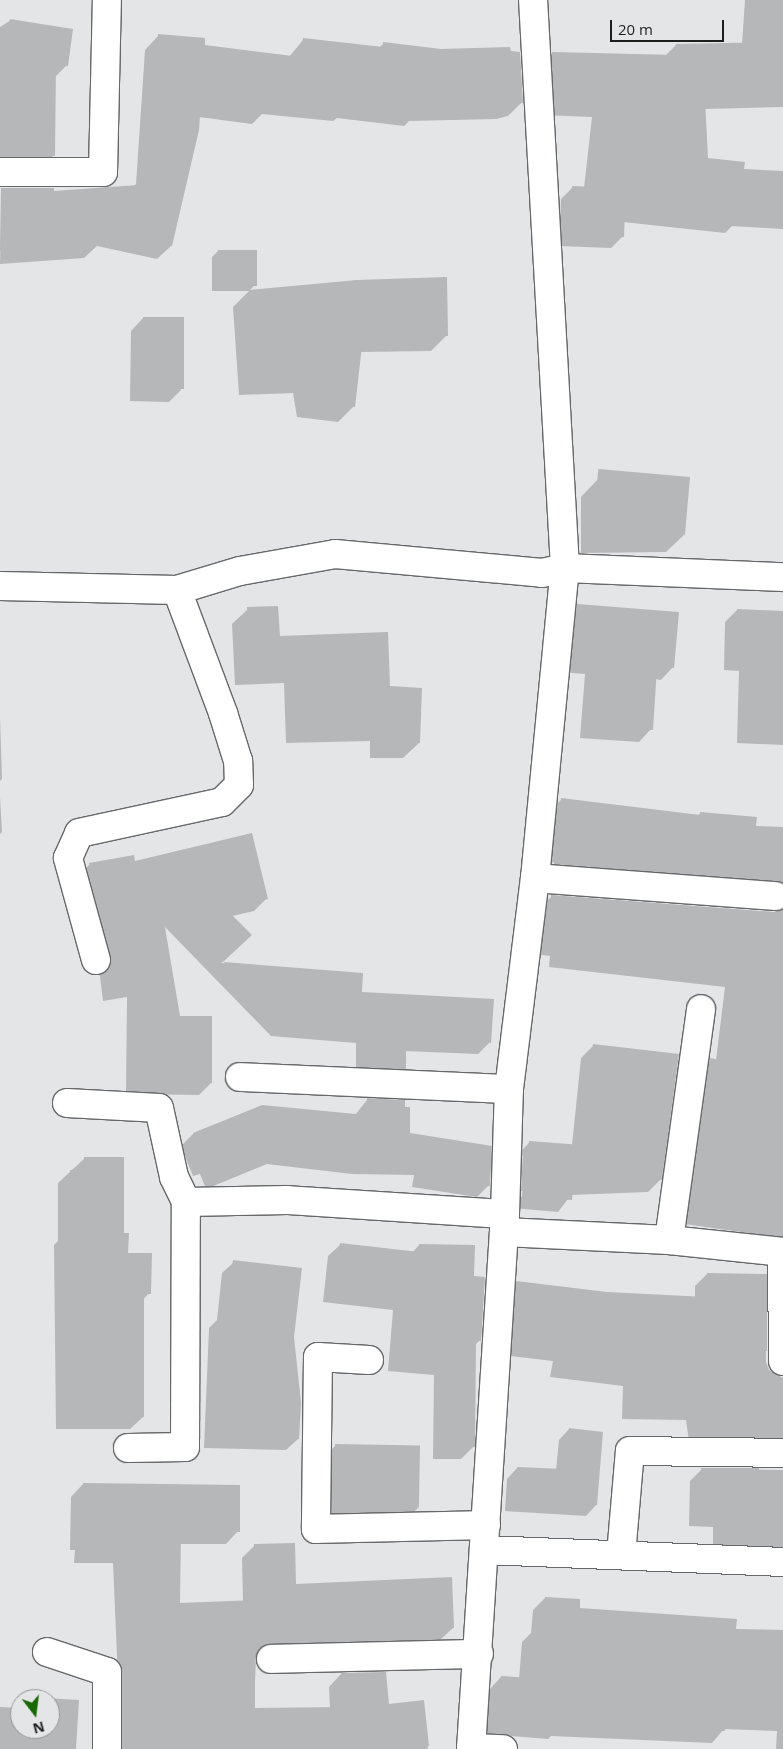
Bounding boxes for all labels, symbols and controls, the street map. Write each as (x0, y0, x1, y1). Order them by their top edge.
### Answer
scale bar (613, 10, 727, 42)
text: 20 m (618, 19, 653, 39)
north arrow (10, 1689, 60, 1739)
text: N (31, 1717, 47, 1739)

